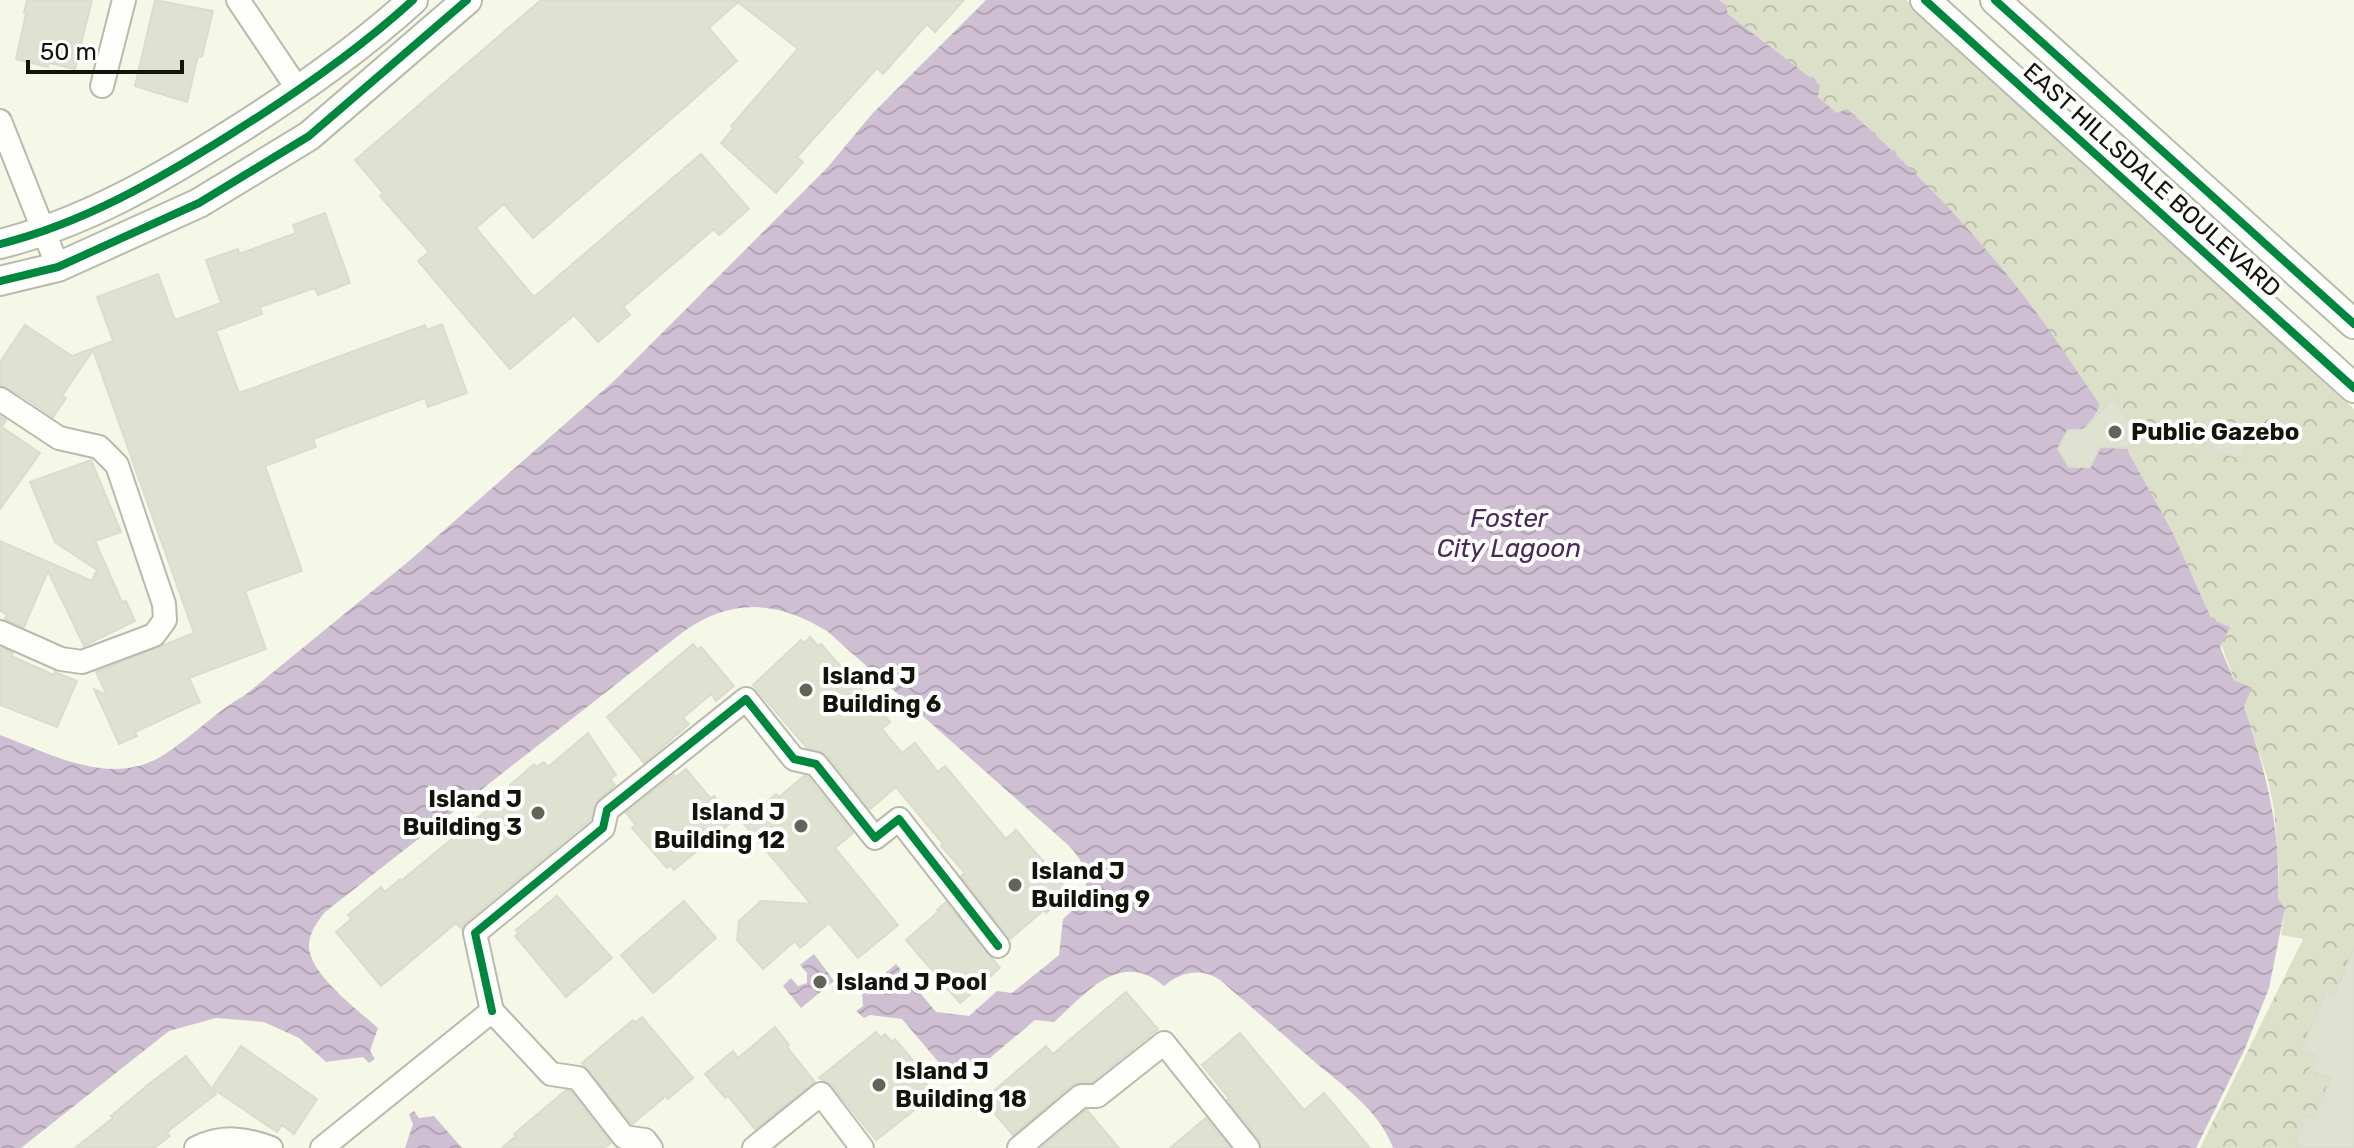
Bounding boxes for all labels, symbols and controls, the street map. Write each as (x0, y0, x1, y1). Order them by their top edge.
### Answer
scale bar (28, 24, 182, 74)
text: 50 m (40, 38, 97, 66)
street label: EAST HILLSDALE BOULEVARD (2018, 57, 2286, 303)
place label: Public Gazebo (2131, 418, 2299, 446)
marker: Public Gazebo (2106, 423, 2124, 441)
water label: Foster City Lagoon (1437, 503, 1581, 564)
place label: Island J Building 6 (822, 662, 941, 718)
marker: Island J Building 6 (797, 681, 815, 699)
place label: Island J Building 3 (402, 785, 522, 841)
place label: Island J Building 12 (654, 798, 785, 854)
marker: Island J Building 3 (529, 804, 547, 822)
marker: Island J Building 12 (792, 817, 810, 835)
place label: Island J Building 9 (1031, 857, 1150, 913)
marker: Island J Building 9 (1006, 876, 1024, 894)
place label: Island J Pool (836, 968, 987, 996)
marker: Island J Pool (811, 973, 829, 991)
place label: Island J Building 18 (895, 1057, 1027, 1113)
marker: Island J Building 18 (870, 1076, 888, 1094)

